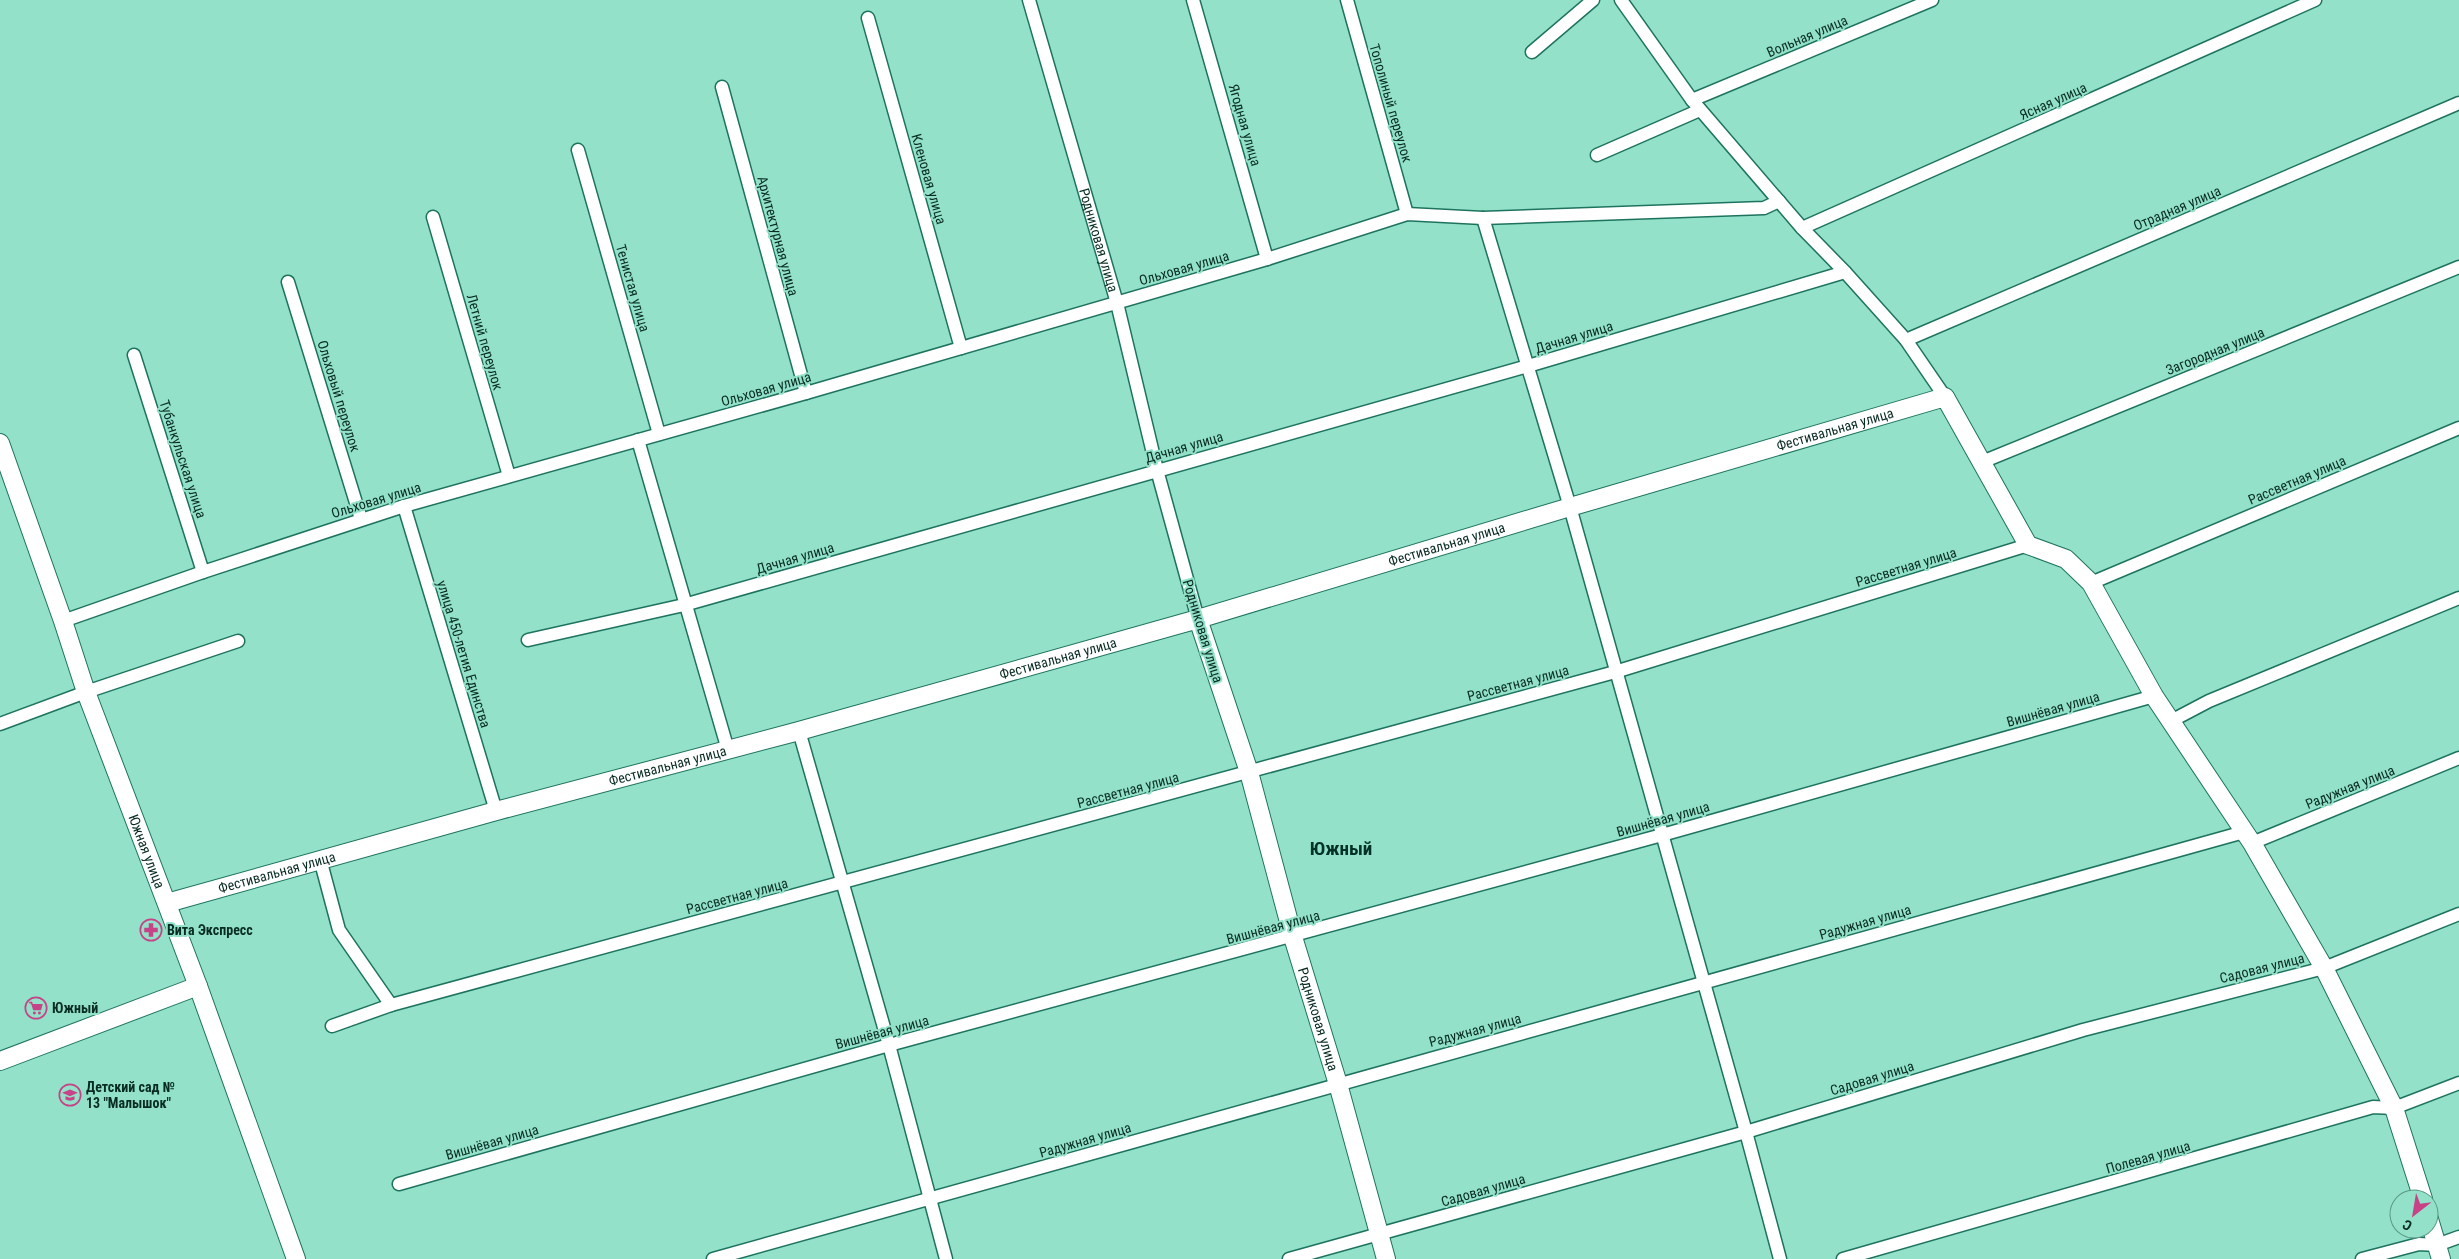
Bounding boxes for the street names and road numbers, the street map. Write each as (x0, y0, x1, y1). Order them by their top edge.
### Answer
street label: Вольная улица (1764, 12, 1850, 60)
street label: Тополиный переулок (1366, 42, 1416, 164)
street label: Ясная улица (2017, 79, 2089, 123)
street label: Ягодная улица (1226, 82, 1264, 168)
street label: Кленовая улица (908, 132, 950, 226)
street label: Архитектурная улица (754, 174, 802, 298)
street label: Отрадная улица (2131, 182, 2223, 234)
street label: Родниковая улица (1076, 186, 1121, 294)
street label: Тенистая улица (613, 242, 653, 334)
street label: Ольховая улица (1137, 248, 1231, 288)
street label: Летний переулок (464, 292, 506, 392)
street label: Дачная улица (1533, 318, 1615, 356)
street label: Загородная улица (2163, 324, 2267, 378)
street label: Ольховый переулок (314, 338, 364, 454)
street label: Ольховая улица (719, 369, 813, 409)
street label: Тубанкульская улица (156, 398, 210, 520)
street label: Фестивальная улица (1775, 405, 1895, 454)
street label: Дачная улица (1143, 428, 1225, 466)
street label: Рассветная улица (2246, 452, 2348, 508)
street label: Ольховая улица (329, 479, 423, 521)
street label: Фестивальная улица (1386, 519, 1507, 569)
street label: Дачная улица (754, 539, 836, 577)
street label: Рассветная улица (1854, 544, 1958, 590)
street label: Родниковая улица (1180, 577, 1226, 685)
street label: улица 450-летия Единства (434, 579, 494, 729)
street label: Фестивальная улица (998, 634, 1118, 682)
street label: Рассветная улица (1465, 662, 1571, 704)
street label: Вишнёвая улица (2005, 688, 2101, 730)
street label: Фестивальная улица (607, 743, 728, 789)
street label: Радужная улица (2303, 762, 2397, 812)
street label: Рассветная улица (1075, 769, 1181, 811)
street label: Вишнёвая улица (1615, 798, 1711, 840)
street label: Южная улица (125, 812, 168, 891)
street label: Фестивальная улица (216, 848, 337, 896)
street label: Рассветная улица (684, 875, 790, 917)
street label: Радужная улица (1817, 901, 1913, 943)
street label: Вишнёвая улица (1225, 907, 1321, 947)
street label: Садовая улица (2218, 950, 2306, 986)
street label: Родниковая улица (1295, 966, 1342, 1073)
street label: Радужная улица (1427, 1010, 1523, 1050)
street label: Вишнёвая улица (834, 1012, 930, 1052)
street label: Садовая улица (1828, 1058, 1916, 1098)
street label: Радужная улица (1037, 1119, 1133, 1161)
street label: Вишнёвая улица (444, 1121, 540, 1163)
street label: Полевая улица (2104, 1137, 2192, 1177)
street label: Садовая улица (1439, 1170, 1527, 1210)

